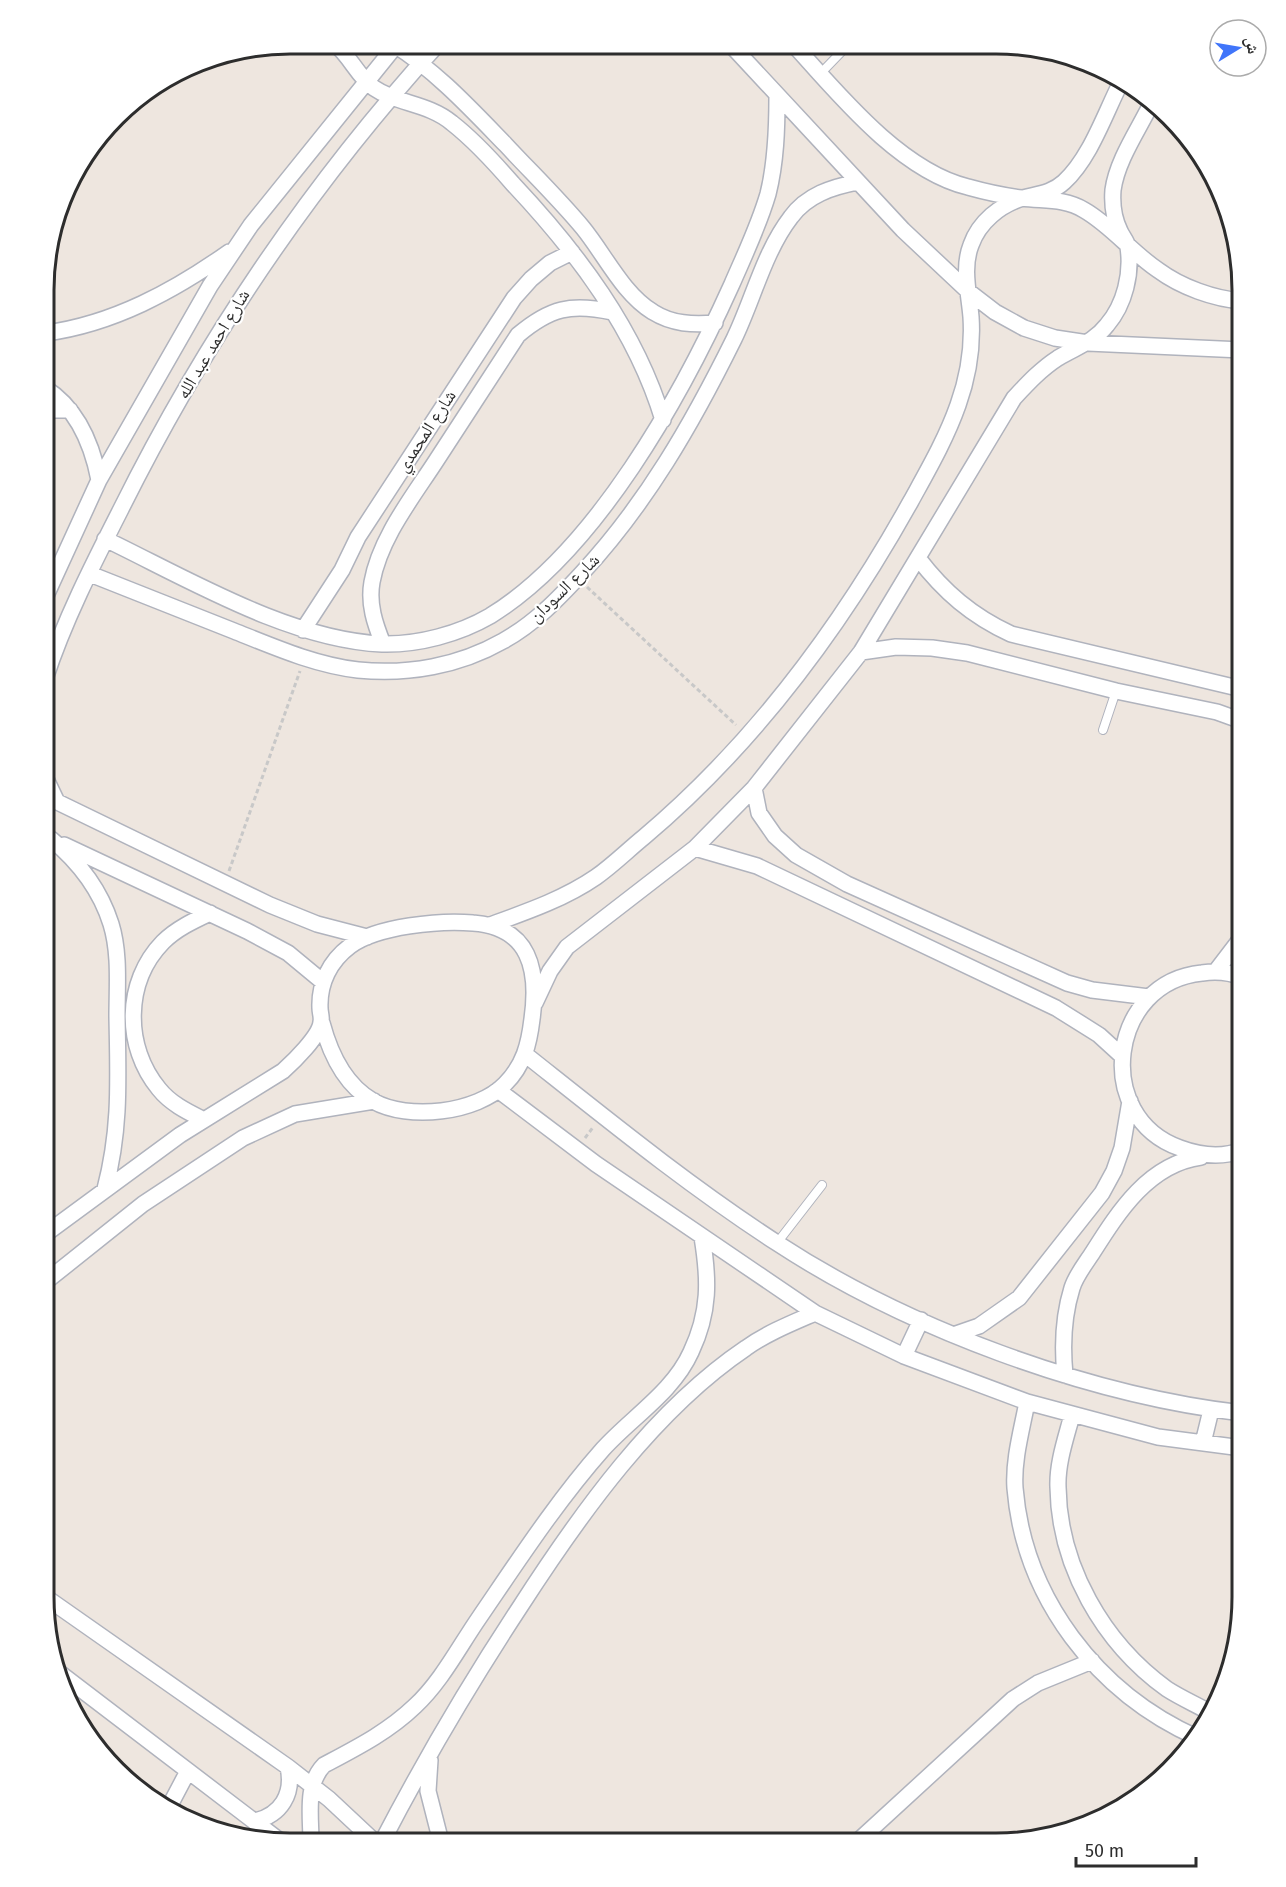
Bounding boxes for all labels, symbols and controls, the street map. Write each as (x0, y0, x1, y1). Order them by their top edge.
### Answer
north arrow (1208, 18, 1268, 78)
text: ش (1241, 35, 1263, 55)
street label: شارع احمد عبد الله (172, 285, 254, 403)
street label: شارع المحمدي (391, 386, 464, 478)
street label: شارع السودان (524, 549, 604, 627)
scale bar (1076, 1830, 1196, 1868)
text: 50 m (1085, 1840, 1124, 1862)

